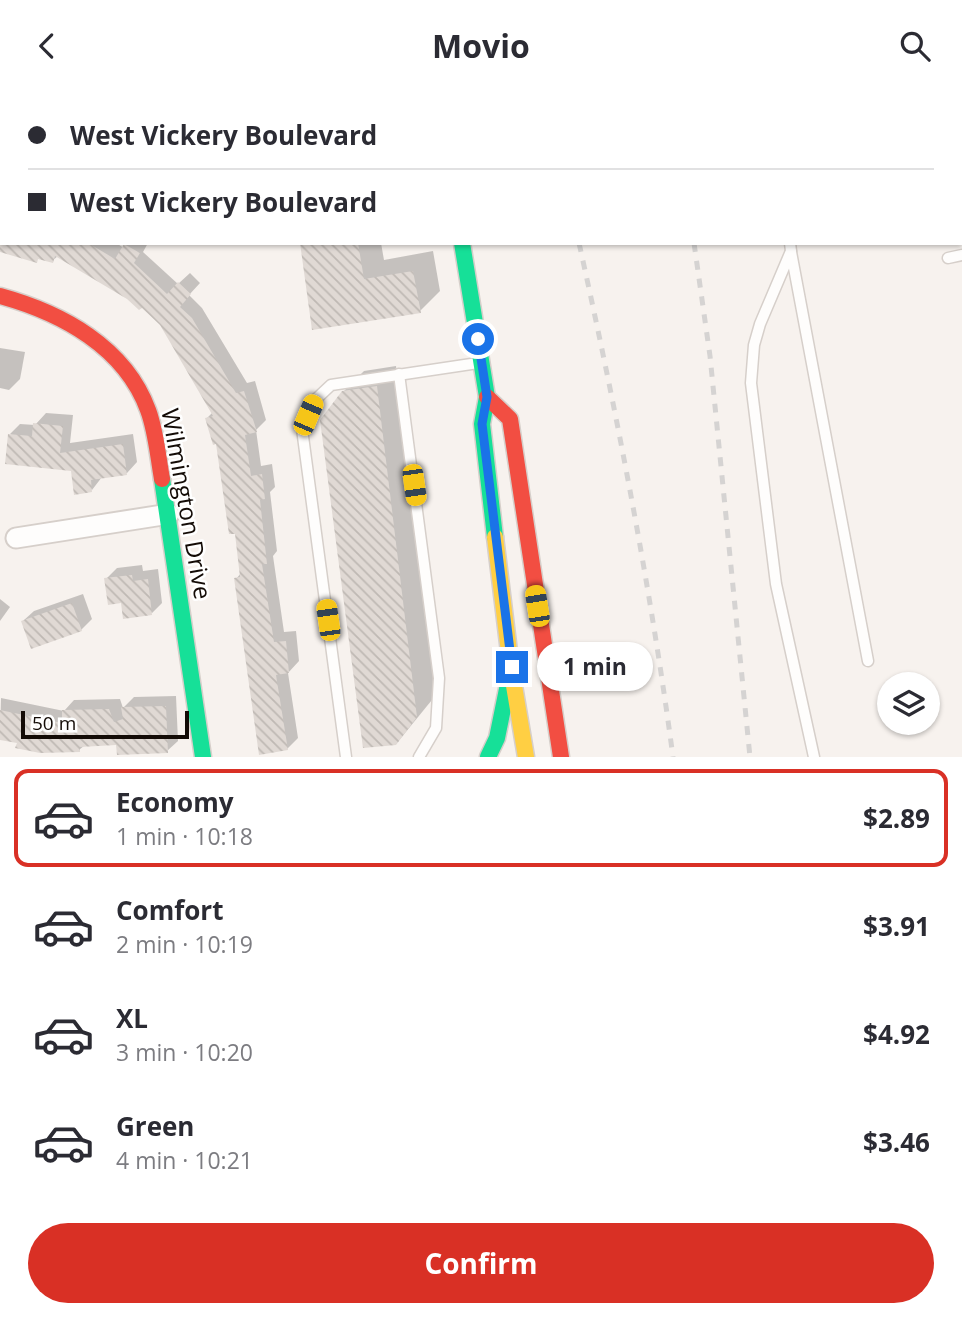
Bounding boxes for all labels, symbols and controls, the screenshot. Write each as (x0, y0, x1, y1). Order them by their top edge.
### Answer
text: Movio (432, 24, 530, 67)
icon: back (28, 27, 66, 65)
icon: search (896, 27, 934, 65)
text: West Vickery Boulevard (70, 117, 377, 153)
text: West Vickery Boulevard (70, 184, 377, 220)
route start (462, 323, 494, 355)
car (291, 392, 326, 438)
street label: Wilmington Drive (154, 406, 220, 602)
car (401, 463, 428, 507)
car (524, 584, 551, 628)
car (315, 598, 342, 642)
callout: 1 min (536, 643, 652, 691)
text: 1 min (563, 650, 627, 682)
route end (496, 651, 528, 683)
map controls (877, 672, 940, 735)
button: layers (877, 672, 940, 735)
scale bar (21, 708, 189, 740)
text: 50 m (32, 710, 76, 736)
text: Economy (116, 784, 234, 820)
icon: car (32, 787, 95, 850)
text: $2.89 (863, 800, 930, 836)
text: 1 min · 10:18 (116, 820, 253, 852)
text: Comfort (116, 892, 223, 928)
icon: car (32, 895, 95, 958)
text: $3.91 (863, 908, 930, 944)
text: 2 min · 10:19 (116, 928, 253, 960)
text: XL (116, 1000, 148, 1036)
icon: car (32, 1003, 95, 1066)
text: $4.92 (863, 1016, 930, 1052)
text: 3 min · 10:20 (116, 1036, 253, 1068)
text: Green (116, 1108, 194, 1144)
icon: car (32, 1111, 95, 1174)
text: $3.46 (863, 1124, 930, 1160)
text: 4 min · 10:21 (116, 1144, 253, 1176)
button: Confirm (28, 1223, 934, 1303)

